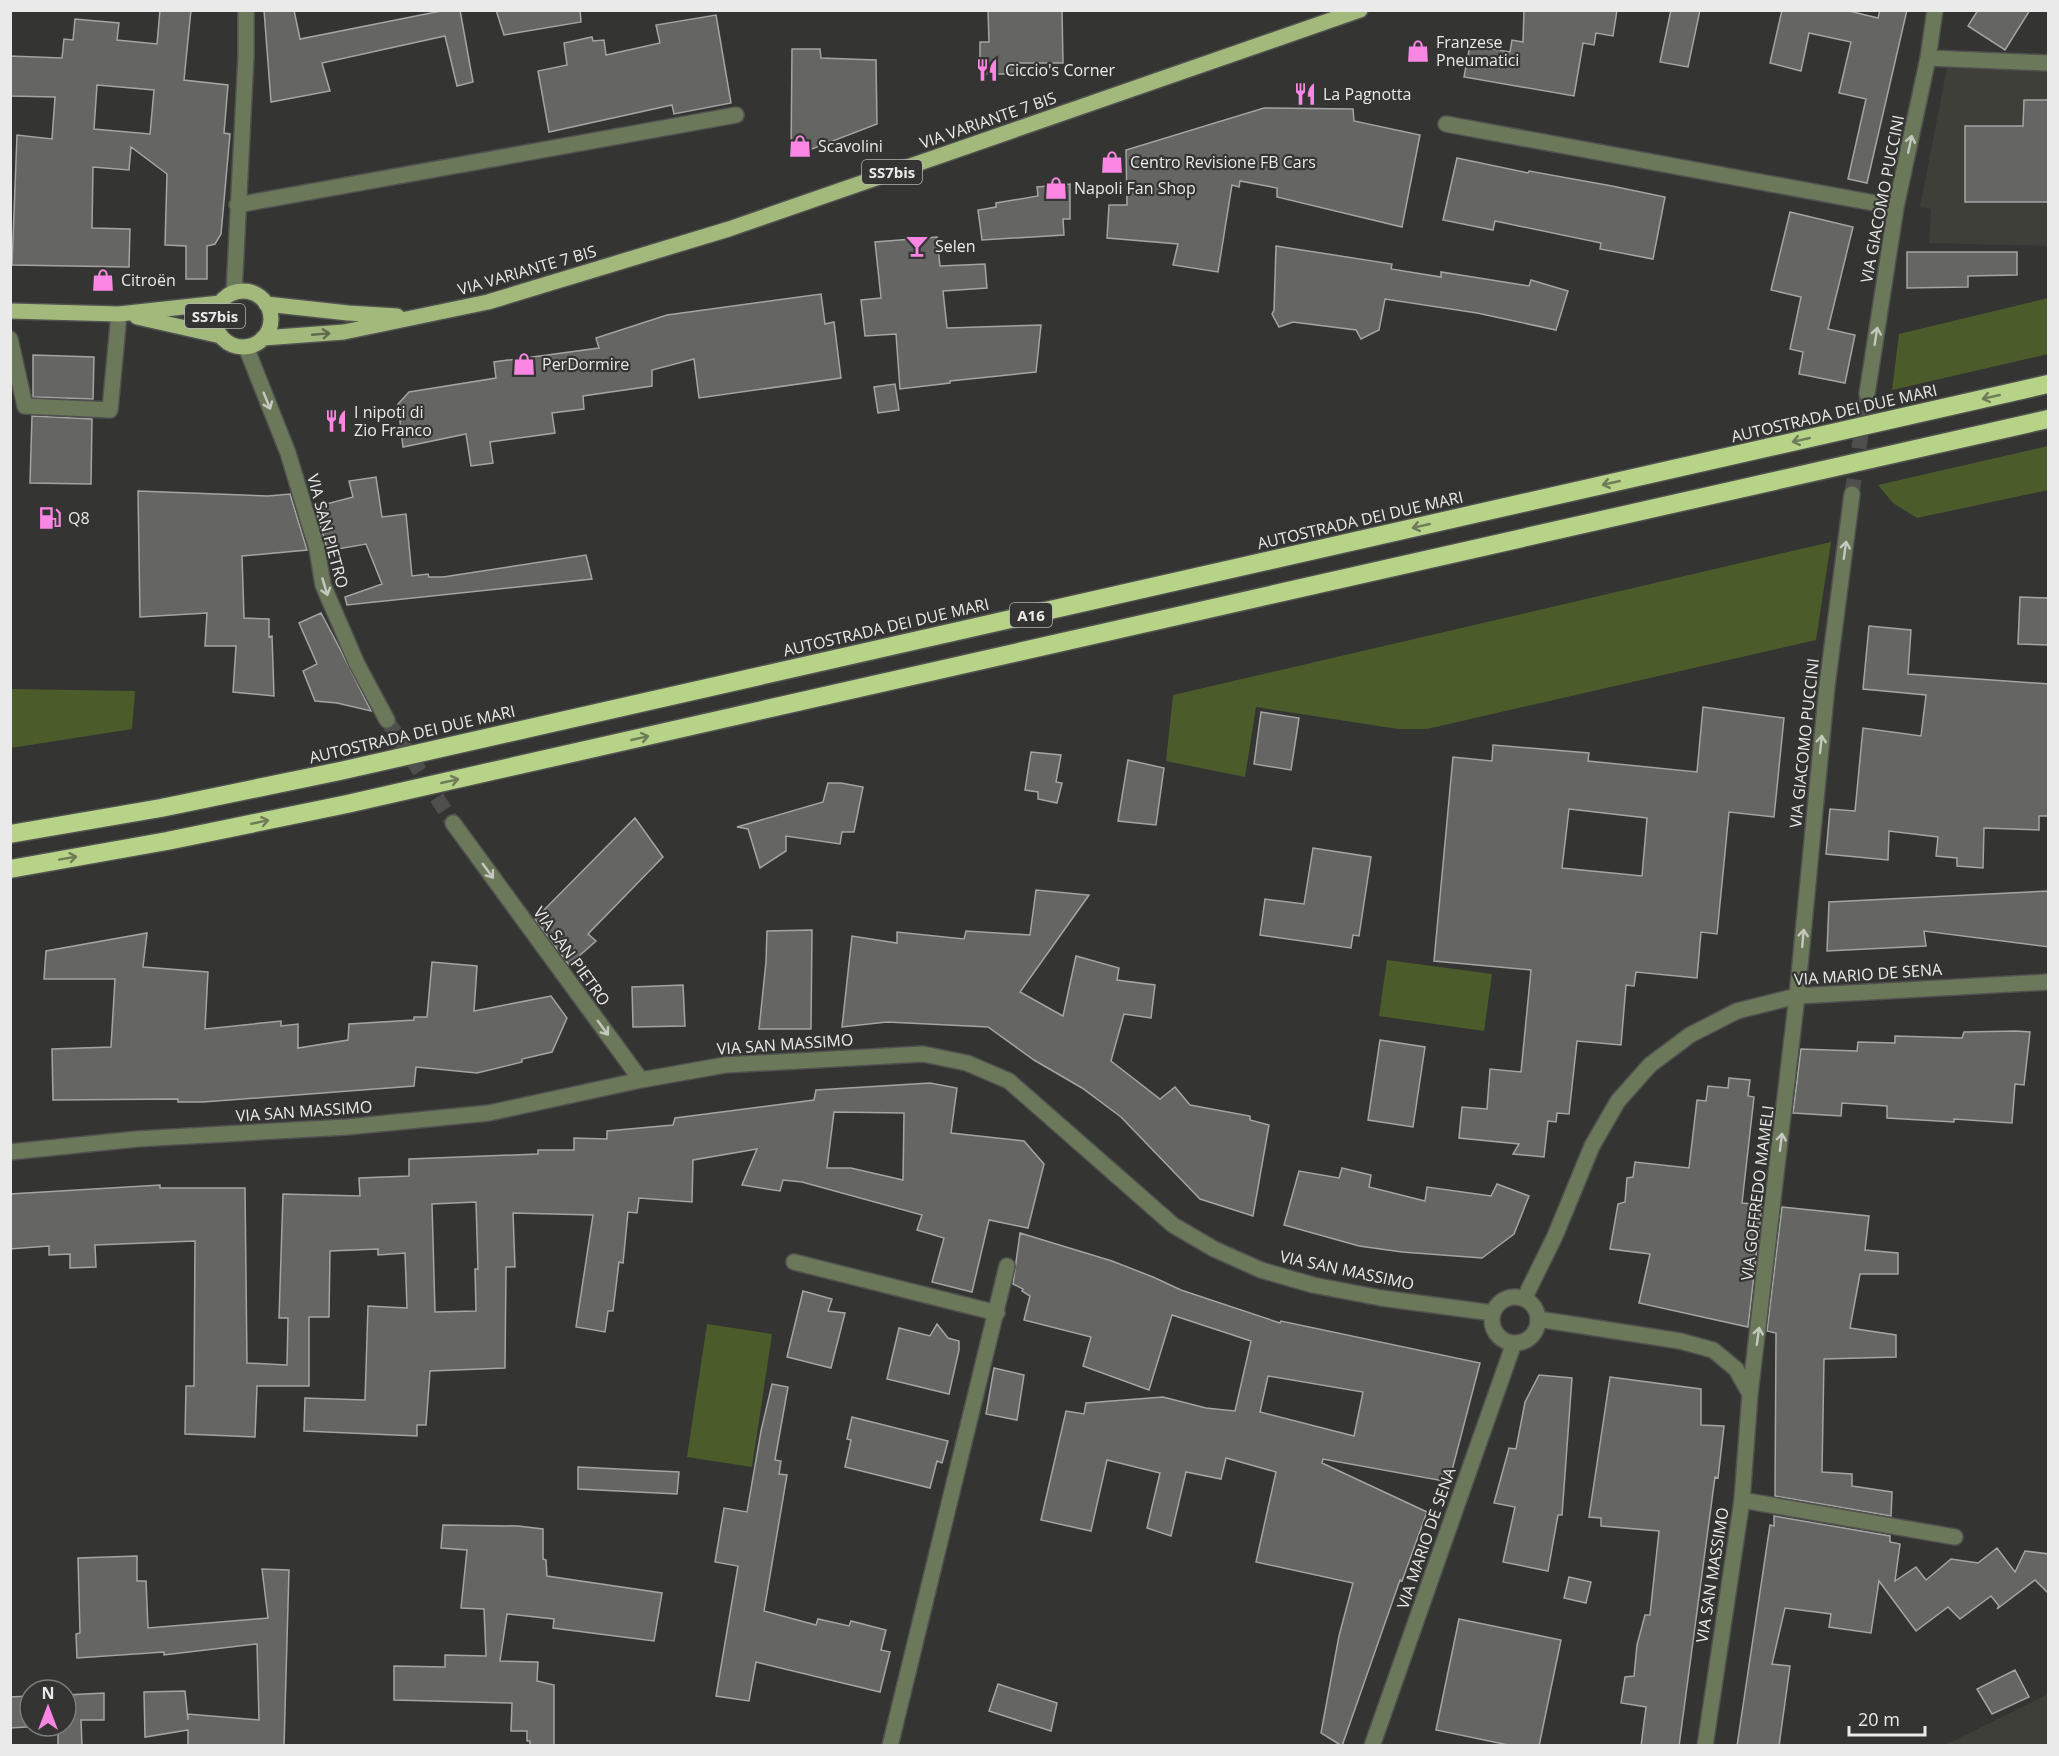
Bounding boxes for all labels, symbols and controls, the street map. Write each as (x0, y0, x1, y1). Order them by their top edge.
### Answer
place label: Franzese Pneumatici (1436, 31, 1519, 71)
shop icon: Franzese Pneumatici (1405, 38, 1431, 64)
restaurant icon: Ciccio's Corner (974, 57, 1000, 83)
place label: Ciccio's Corner (1005, 59, 1115, 81)
restaurant icon: La Pagnotta (1292, 81, 1318, 107)
place label: La Pagnotta (1323, 83, 1411, 105)
street label: VIA VARIANTE 7 BIS (917, 86, 1059, 154)
street label: VIA GIACOMO PUCCINI (1855, 113, 1909, 285)
shop icon: Scavolini (787, 133, 813, 159)
place label: Scavolini (818, 135, 883, 157)
one-way arrow (1905, 135, 1916, 154)
shop icon: Centro Revisione FB Cars (1099, 149, 1125, 175)
place label: Centro Revisione FB Cars (1130, 151, 1316, 173)
road number: SS7bis (862, 160, 922, 184)
shop icon: Napoli Fan Shop (1043, 175, 1069, 201)
place label: Napoli Fan Shop (1074, 177, 1196, 199)
bar icon: Selen (904, 233, 930, 259)
place label: Selen (935, 235, 976, 257)
street label: VIA VARIANTE 7 BIS (455, 240, 599, 300)
shop icon: Citroën (90, 267, 116, 293)
place label: Citroën (121, 269, 176, 291)
road number: SS7bis (185, 304, 245, 328)
one-way arrow (1871, 327, 1882, 347)
one-way arrow (311, 328, 330, 339)
shop icon: PerDormire (511, 351, 537, 377)
place label: PerDormire (542, 353, 629, 375)
street label: AUTOSTRADA DEI DUE MARI (1729, 379, 1939, 447)
one-way arrow (262, 391, 273, 410)
one-way arrow (1982, 392, 2001, 404)
place label: I nipoti di Zio Franco (354, 401, 432, 441)
restaurant icon: I nipoti di Zio Franco (323, 408, 349, 434)
one-way arrow (1792, 435, 1811, 447)
street label: VIA SAN PIETRO (302, 471, 354, 591)
one-way arrow (1602, 478, 1621, 490)
street label: AUTOSTRADA DEI DUE MARI (1255, 486, 1465, 554)
fuel station icon: Q8 (37, 505, 63, 531)
place label: Q8 (68, 507, 90, 529)
one-way arrow (1412, 521, 1431, 533)
one-way arrow (1840, 541, 1851, 560)
one-way arrow (320, 577, 331, 596)
street label: AUTOSTRADA DEI DUE MARI (781, 593, 991, 661)
road number: A16 (1010, 603, 1052, 627)
street label: VIA GIACOMO PUCCINI (1784, 657, 1824, 829)
street label: AUTOSTRADA DEI DUE MARI (307, 700, 517, 768)
one-way arrow (631, 731, 650, 743)
one-way arrow (1816, 734, 1827, 754)
one-way arrow (440, 774, 459, 786)
one-way arrow (249, 816, 269, 827)
one-way arrow (58, 853, 77, 864)
one-way arrow (481, 862, 494, 878)
street label: VIA SAN PIETRO (529, 902, 615, 1010)
one-way arrow (1798, 928, 1809, 948)
street label: VIA MARIO DE SENA (1793, 958, 1944, 990)
one-way arrow (597, 1019, 609, 1035)
street label: VIA SAN MASSIMO (716, 1028, 854, 1060)
street label: VIA SAN MASSIMO (235, 1095, 373, 1127)
street label: VIA GOFFREDO MAMELI (1735, 1104, 1779, 1282)
one-way arrow (1775, 1133, 1786, 1152)
street label: VIA SAN MASSIMO (1278, 1245, 1416, 1295)
one-way arrow (1752, 1326, 1763, 1346)
street label: VIA MARIO DE SENA (1391, 1464, 1461, 1612)
street label: VIA SAN MASSIMO (1690, 1506, 1734, 1644)
north arrow (18, 1678, 78, 1738)
text: N (41, 1682, 55, 1704)
scale bar (1849, 1699, 1926, 1737)
text: 20 m (1858, 1707, 1900, 1731)

